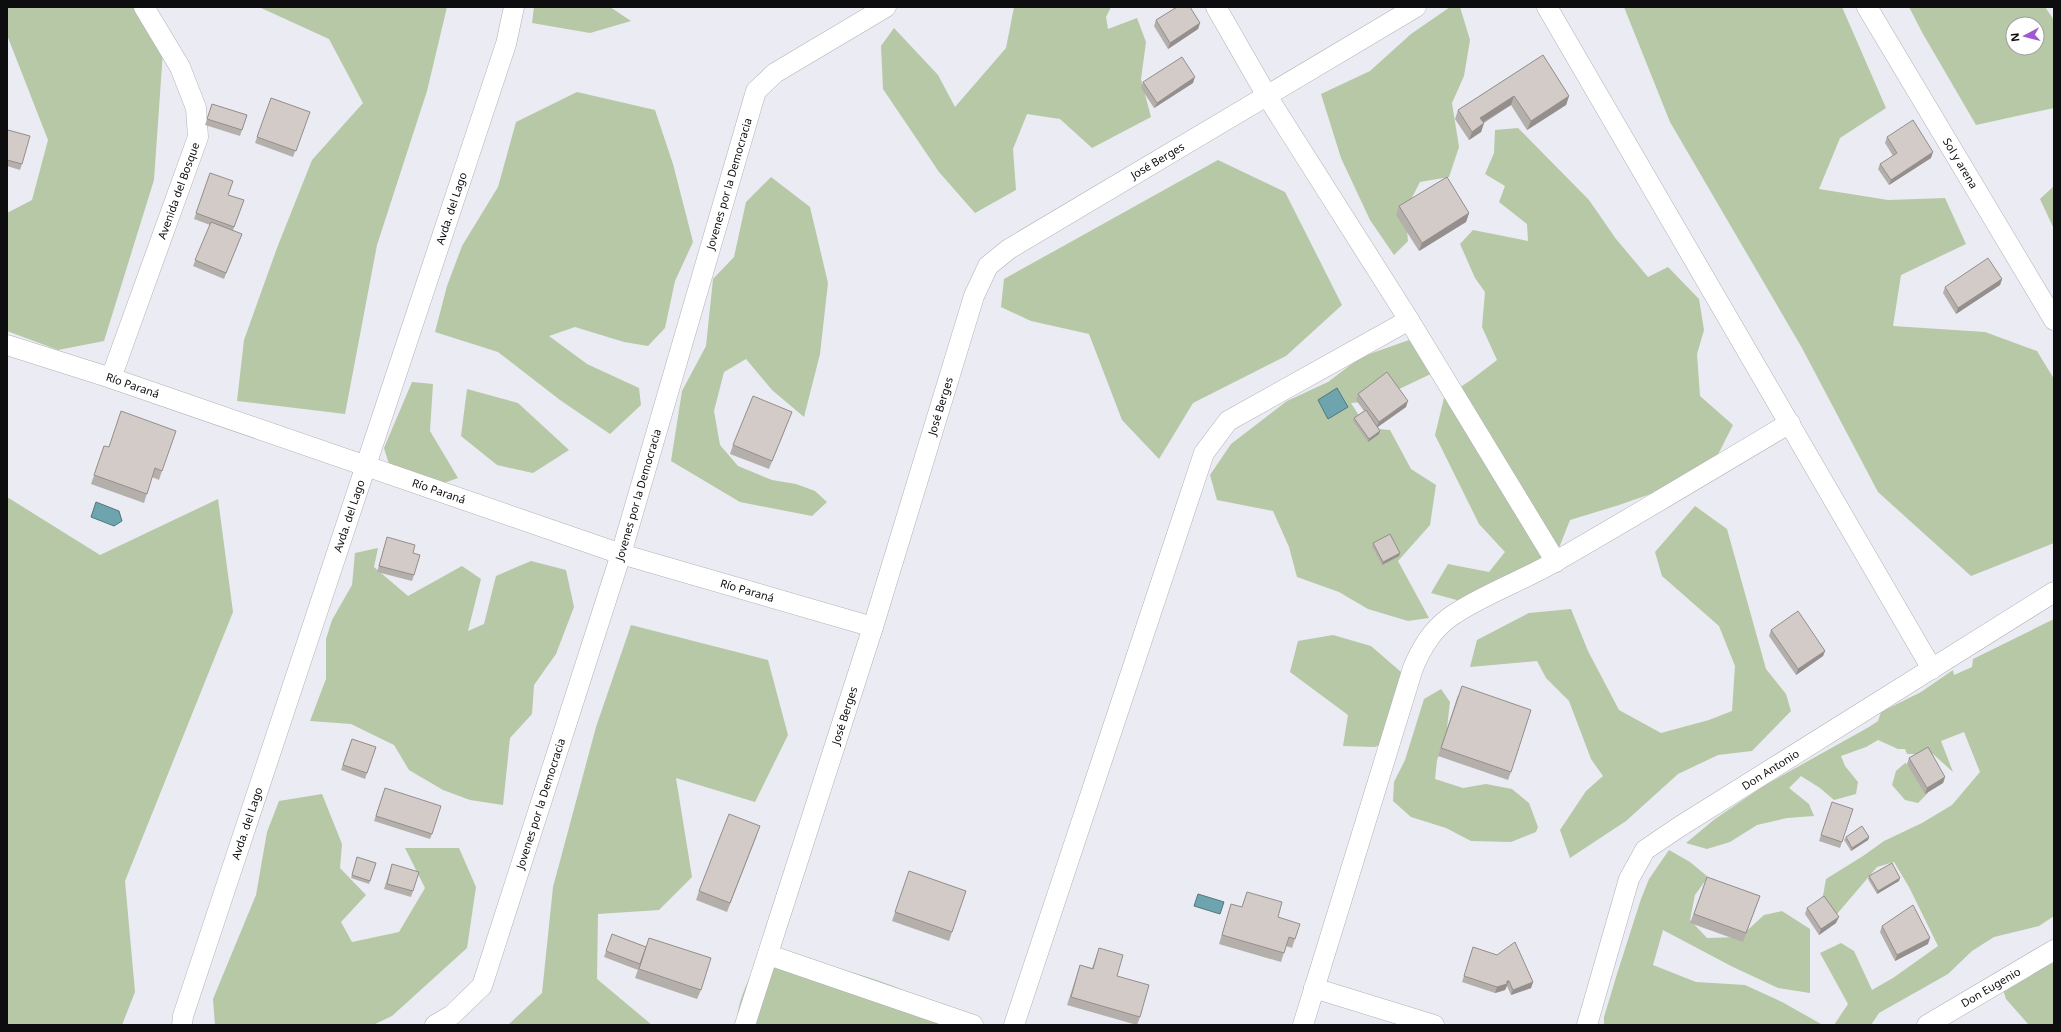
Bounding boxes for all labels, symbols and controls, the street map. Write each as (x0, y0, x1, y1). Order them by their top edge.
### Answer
north arrow (2005, 16, 2045, 56)
text: N (2007, 32, 2023, 43)
street label: Jovenes por la Democracia (702, 116, 755, 252)
street label: Sol y arena (1940, 135, 1982, 191)
street label: José Berges (1127, 138, 1187, 183)
street label: Avenida del Bosque (154, 140, 202, 241)
street label: Avda. del Lago (432, 170, 470, 246)
street label: Río Paraná (104, 369, 161, 401)
street label: José Berges (924, 375, 956, 438)
street label: Jovenes por la Democracia (611, 427, 664, 563)
street label: Río Paraná (410, 475, 468, 507)
street label: Avda. del Lago (330, 477, 368, 554)
street label: Río Paraná (719, 575, 776, 605)
street label: José Berges (827, 685, 860, 747)
street label: Jovenes por la Democracia (512, 736, 568, 872)
street label: Don Antonio (1739, 745, 1802, 793)
street label: Avda. del Lago (228, 785, 266, 861)
street label: Don Eugenio (1958, 963, 2023, 1010)

